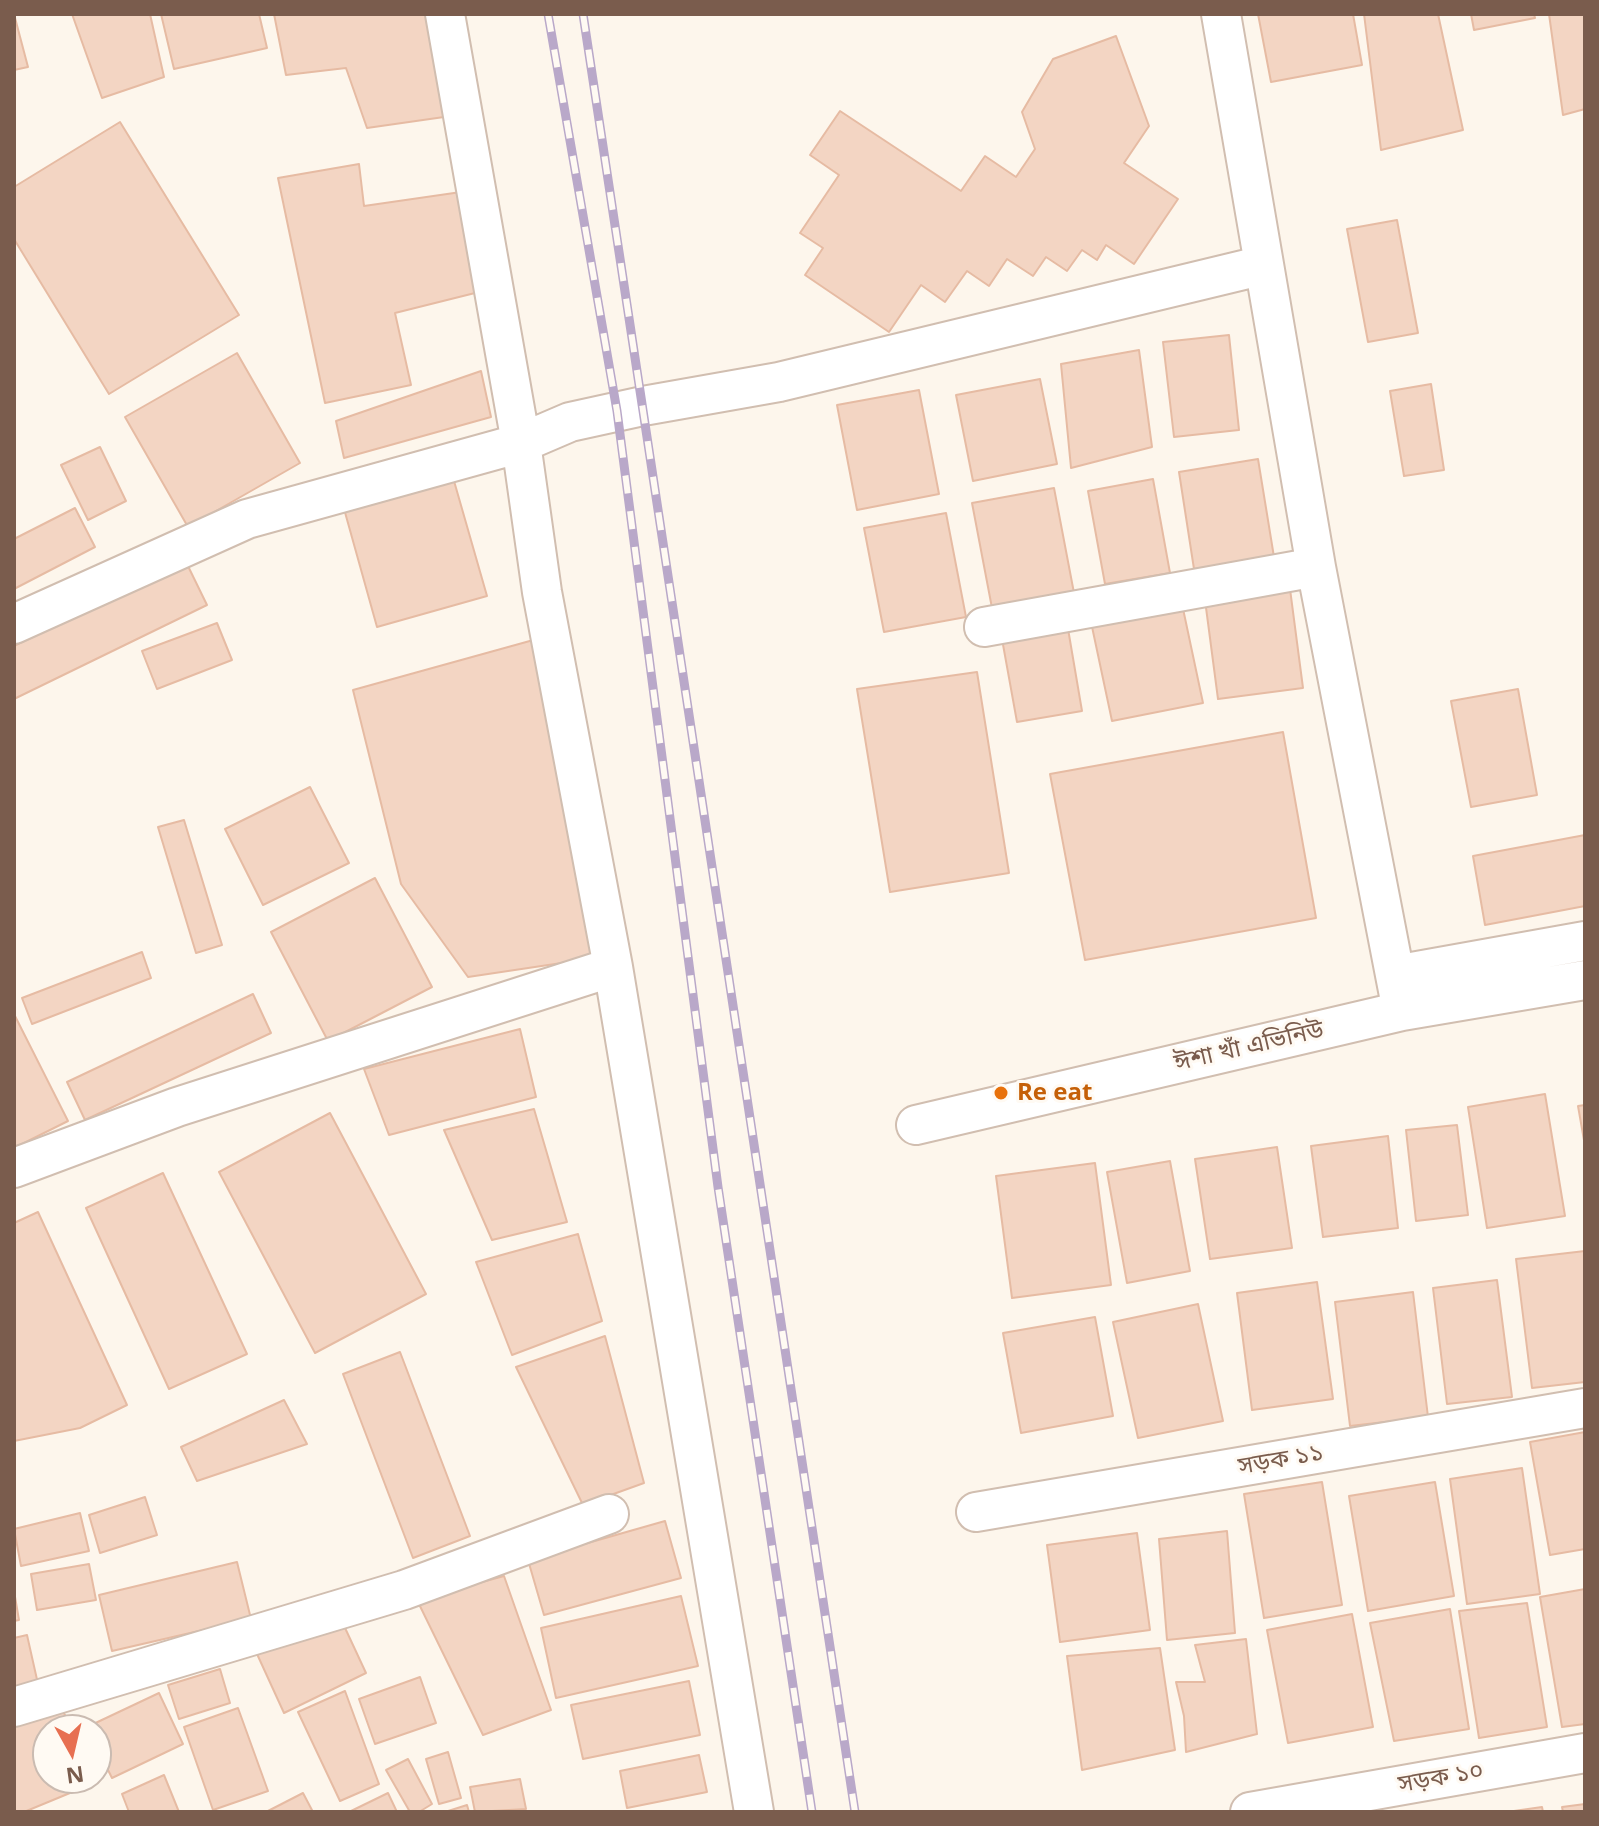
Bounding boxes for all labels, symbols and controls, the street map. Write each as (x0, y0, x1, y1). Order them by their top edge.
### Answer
street label: ঈশা খাঁ এভিনিউ (1171, 1016, 1327, 1078)
place label: Re eat (1017, 1079, 1092, 1107)
marker: Re eat (992, 1084, 1010, 1102)
street label: সড়ক ১১ (1236, 1438, 1326, 1482)
north arrow (32, 1714, 112, 1794)
street label: সড়ক ১০ (1396, 1756, 1486, 1800)
text: N (64, 1760, 86, 1792)

